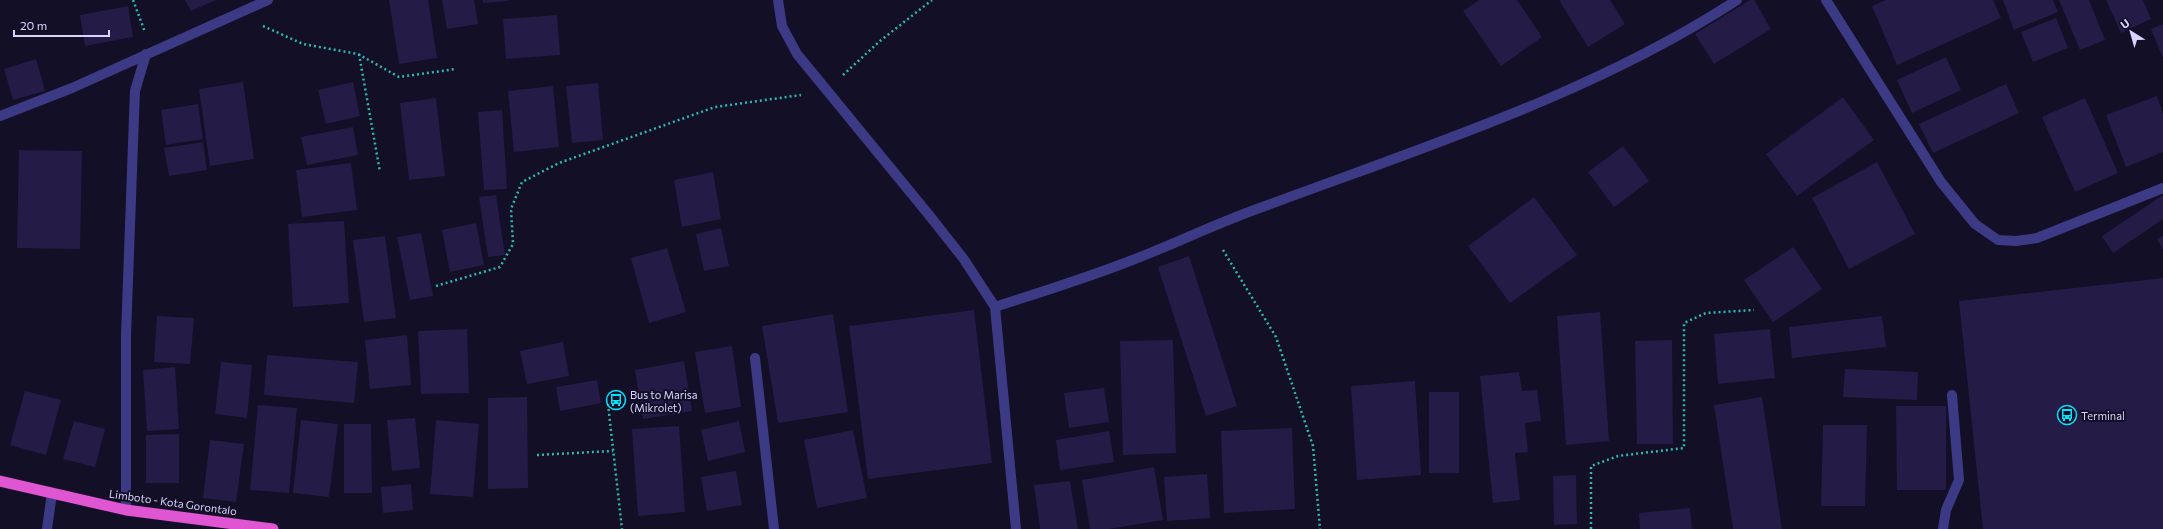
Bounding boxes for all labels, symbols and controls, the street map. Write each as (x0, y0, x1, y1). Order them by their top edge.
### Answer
scale bar (14, 12, 109, 38)
north arrow (2111, 12, 2151, 52)
text: U (2118, 16, 2132, 31)
text: 20 m (20, 18, 47, 32)
place label: Bus to Marisa (Mikrolet) (630, 388, 698, 414)
bus stop icon: Bus to Marisa (Mikrolet) (605, 389, 627, 411)
bus stop icon: Terminal (2056, 404, 2078, 426)
place label: Terminal (2081, 409, 2125, 422)
street label: Limboto - Kota Gorontalo (108, 487, 238, 517)

